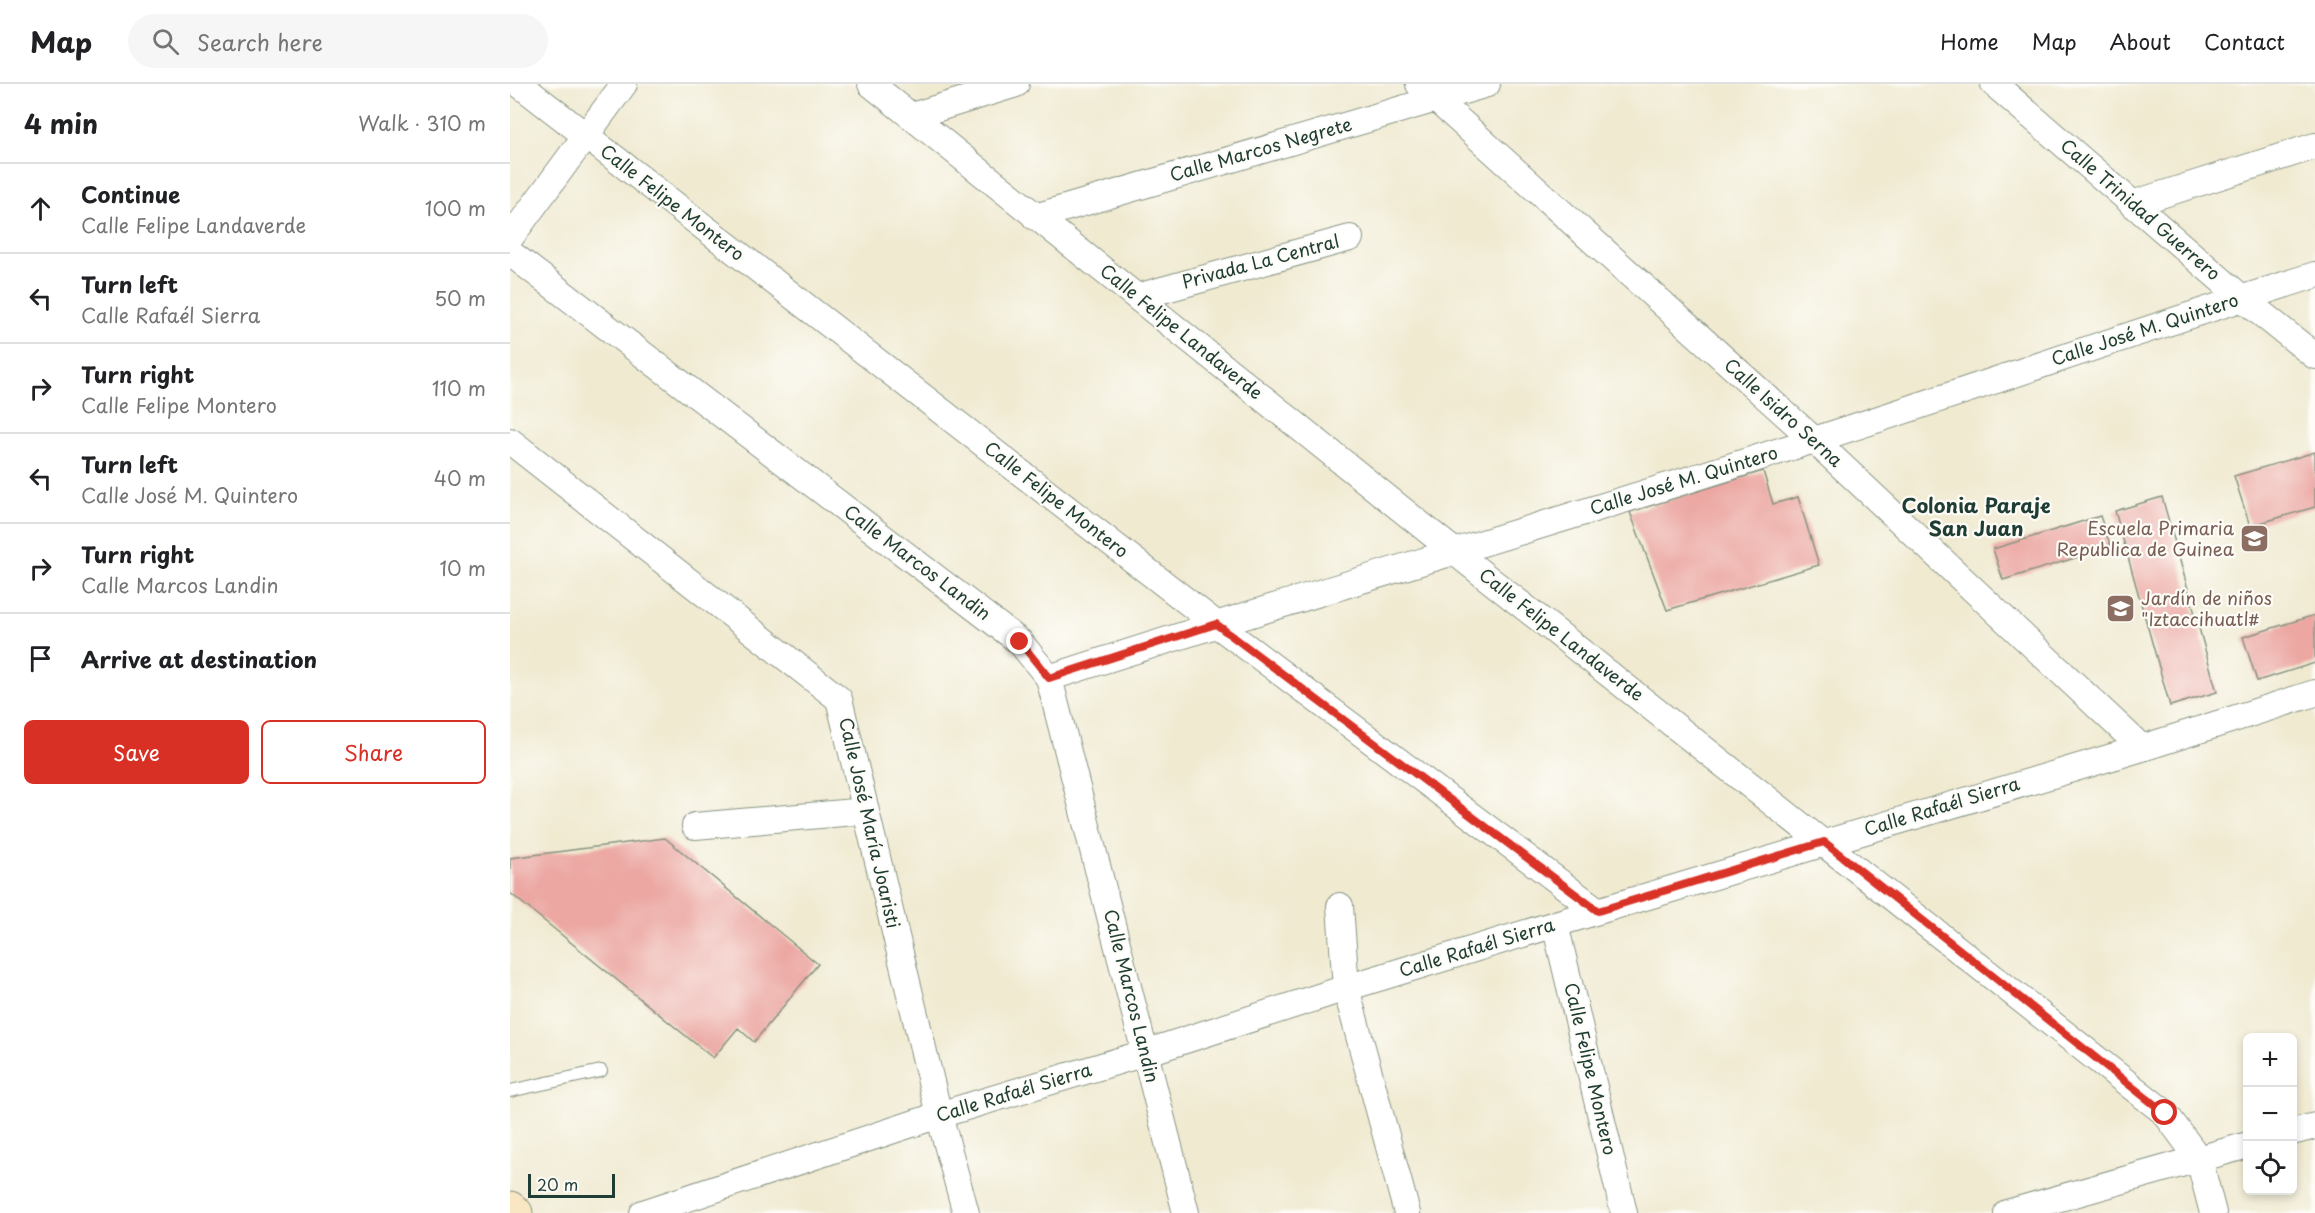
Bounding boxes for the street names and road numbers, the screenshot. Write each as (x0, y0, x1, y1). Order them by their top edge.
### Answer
street label: Calle Marcos Negrete (1166, 110, 1355, 188)
street label: Calle Trinidad Guerrero (2055, 132, 2227, 286)
street label: Calle Felipe Montero (595, 137, 751, 267)
street label: Privada La Central (1179, 227, 1342, 295)
street label: Calle Felipe Landaverde (1095, 257, 1269, 405)
street label: Calle José M. Quintero (2047, 286, 2242, 372)
street label: Calle Isidro Serna (1719, 351, 1850, 473)
street label: Calle Felipe Montero (979, 434, 1135, 564)
street label: Calle José M. Quintero (1586, 438, 1781, 521)
street label: Calle Marcos Landin (839, 498, 997, 626)
street label: Calle Felipe Landaverde (1474, 561, 1650, 707)
street label: Calle José María Joaristi (833, 715, 908, 931)
street label: Calle Rafaél Sierra (1860, 769, 2023, 842)
street label: Calle Marcos Landin (1098, 906, 1167, 1085)
street label: Calle Rafaél Sierra (1395, 910, 1558, 983)
street label: Calle Felipe Montero (1558, 980, 1624, 1158)
street label: Calle Rafaél Sierra (932, 1055, 1095, 1128)

